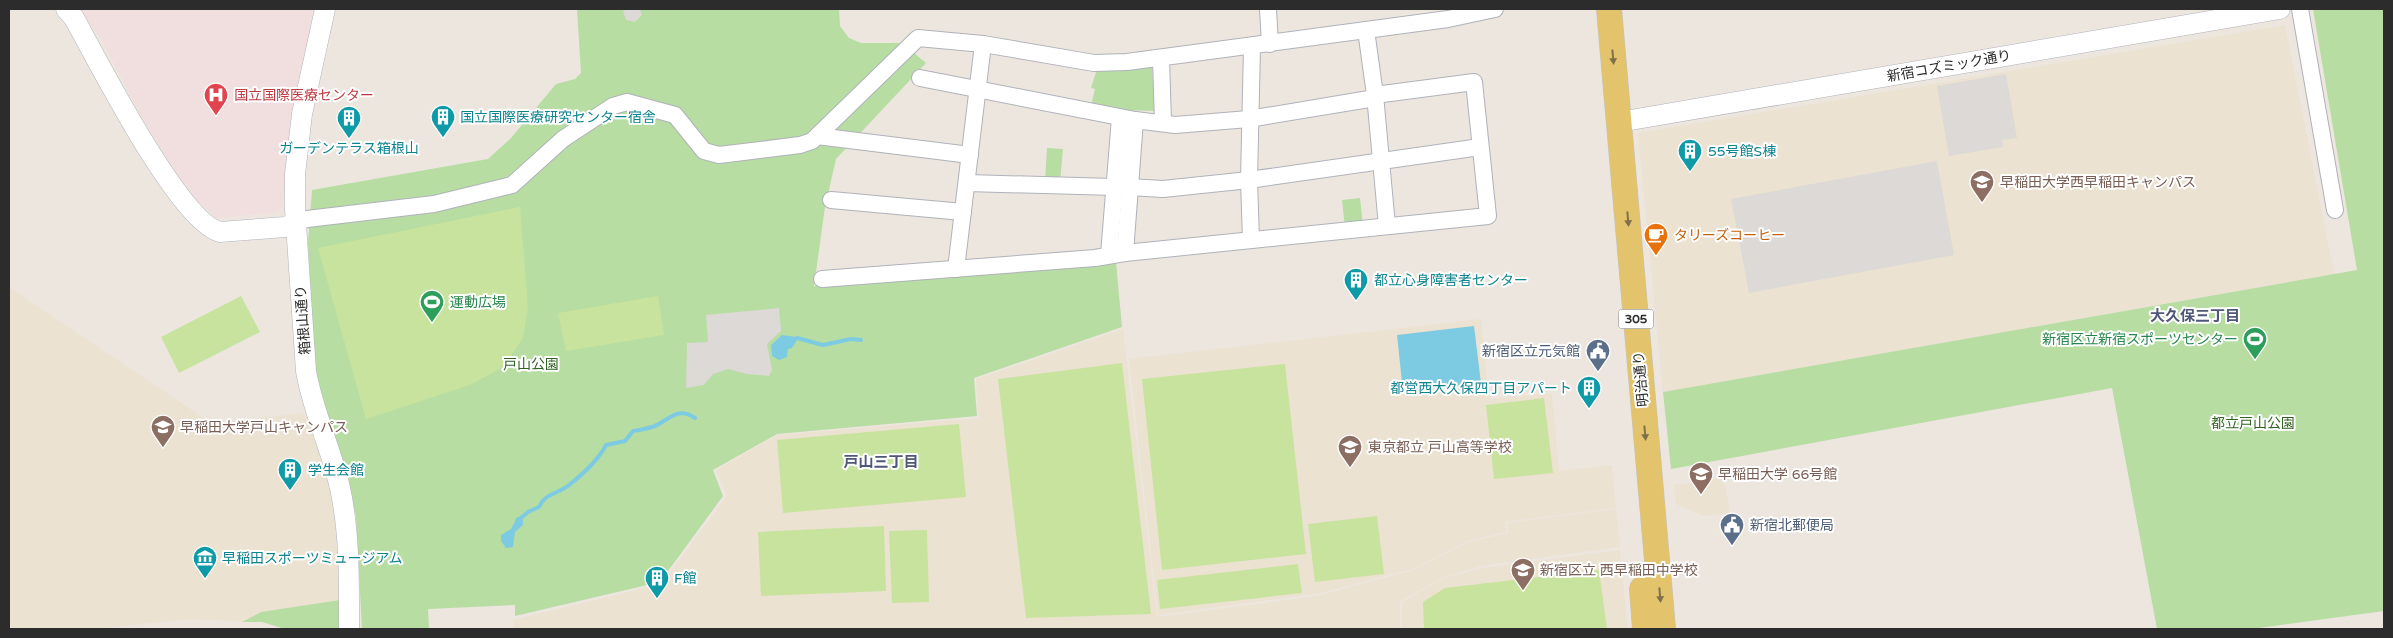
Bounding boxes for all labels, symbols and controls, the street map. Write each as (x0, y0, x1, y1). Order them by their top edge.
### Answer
street label: 新宿コズミック通り (1885, 47, 2013, 85)
one-way arrow (1609, 50, 1617, 66)
hospital icon: 国立国際医療センター (203, 82, 229, 116)
place label: 国立国際医療センター (234, 87, 374, 104)
building icon: 国立国際医療研究センター宿舎 (430, 104, 456, 138)
building icon: ガーデンテラス箱根山 (336, 105, 362, 139)
place label: 国立国際医療研究センター宿舎 (460, 109, 656, 126)
building icon: 55号館S棟 (1677, 138, 1703, 172)
place label: ガーデンテラス箱根山 (279, 140, 419, 157)
place label: 55号館S棟 (1708, 143, 1776, 160)
school or university icon: 早稲田大学西早稲田キャンパス (1969, 169, 1995, 203)
place label: 早稲田大学西早稲田キャンパス (2000, 174, 2196, 191)
one-way arrow (1624, 211, 1632, 227)
cafe icon: タリーズコーヒー (1643, 222, 1669, 256)
place label: タリーズコーヒー (1674, 227, 1785, 244)
building icon: 都立心身障害者センター (1343, 267, 1369, 301)
place label: 都立心身障害者センター (1374, 272, 1528, 289)
street label: 箱根山通り (292, 284, 314, 356)
sports icon: 運動広場 (419, 289, 445, 323)
place label: 運動広場 (450, 294, 506, 311)
district label: 大久保三丁目 (2150, 307, 2240, 325)
road number: 305 (1618, 310, 1654, 328)
sports icon: 新宿区立新宿スポーツセンター (2242, 326, 2268, 360)
place label: 新宿区立新宿スポーツセンター (2042, 331, 2238, 348)
public building icon: 新宿区立元気館 (1585, 338, 1611, 372)
place label: 新宿区立元気館 (1482, 343, 1580, 360)
street label: 明治通り (1630, 350, 1652, 408)
park label: 戸山公園 (503, 356, 559, 373)
building icon: 都営西大久保四丁目アパート (1576, 375, 1602, 409)
place label: 都営西大久保四丁目アパート (1390, 380, 1572, 397)
school or university icon: 早稲田大学戸山キャンパス (150, 414, 176, 448)
park label: 都立戸山公園 (2211, 415, 2295, 432)
place label: 早稲田大学戸山キャンパス (180, 419, 348, 436)
one-way arrow (1642, 426, 1650, 442)
school or university icon: 東京都立 戸山高等学校 (1337, 434, 1363, 468)
place label: 東京都立 戸山高等学校 (1368, 439, 1512, 456)
district label: 戸山三丁目 (843, 453, 919, 471)
building icon: 学生会館 (277, 457, 303, 491)
school or university icon: 早稲田大学 66号館 (1688, 461, 1714, 495)
place label: 学生会館 (308, 462, 364, 479)
place label: 早稲田大学 66号館 (1718, 466, 1837, 483)
public building icon: 新宿北郵便局 (1719, 512, 1745, 546)
place label: 新宿北郵便局 (1750, 517, 1834, 534)
museum icon: 早稲田スポーツミュージアム (192, 545, 218, 579)
place label: 早稲田スポーツミュージアム (222, 550, 402, 567)
school or university icon: 新宿区立 西早稲田中学校 (1510, 557, 1536, 591)
place label: 新宿区立 西早稲田中学校 (1540, 562, 1698, 579)
building icon: F館 (644, 565, 670, 599)
place label: F館 (674, 570, 697, 587)
one-way arrow (1656, 588, 1664, 604)

